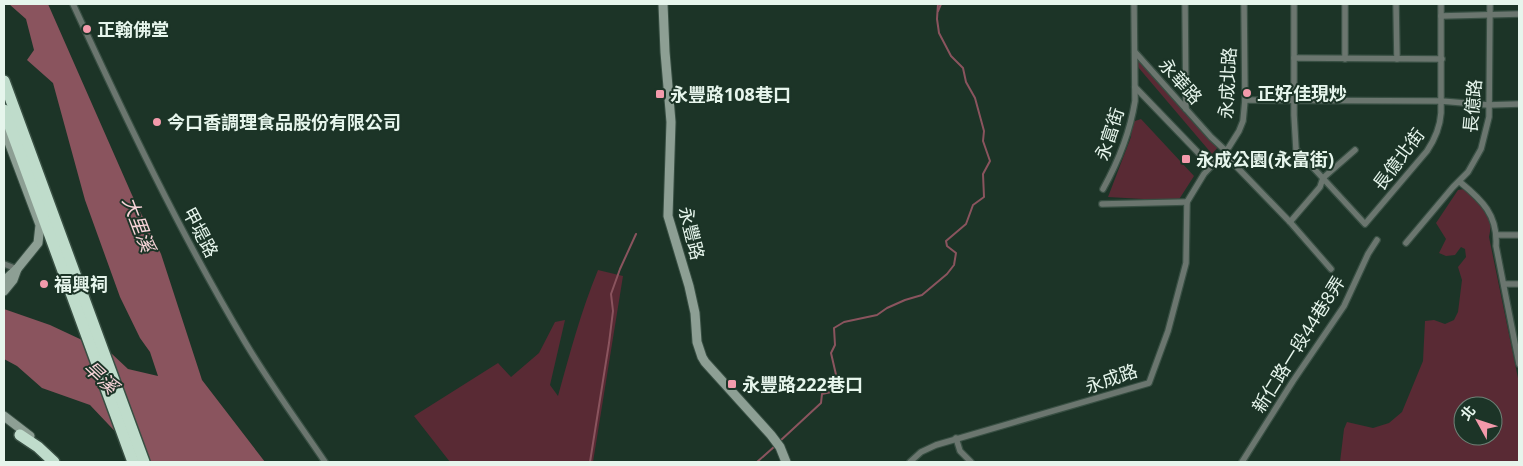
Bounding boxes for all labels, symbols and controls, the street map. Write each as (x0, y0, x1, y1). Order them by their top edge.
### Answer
place label: 正翰佛堂 (97, 17, 169, 41)
marker: 正翰佛堂 (81, 23, 93, 35)
street label: 永成北路 (1213, 46, 1241, 120)
street label: 永華路 (1154, 53, 1208, 109)
street label: 長億路 (1458, 78, 1486, 134)
place label: 正好佳現炒 (1257, 81, 1347, 105)
place label: 永豐路108巷口 (670, 82, 791, 106)
marker: 正好佳現炒 (1241, 87, 1253, 99)
marker: 永豐路108巷口 (654, 88, 666, 100)
street label: 永富街 (1089, 105, 1129, 163)
place label: 今口香調理食品股份有限公司 (167, 110, 401, 134)
marker: 今口香調理食品股份有限公司 (151, 116, 163, 128)
street label: 長億北街 (1367, 123, 1429, 195)
place label: 永成公園(永富街) (1196, 147, 1334, 171)
marker: 永成公園(永富街) (1180, 153, 1192, 165)
water label: 大里溪 (117, 193, 162, 258)
street label: 甲堤路 (178, 203, 224, 261)
street label: 永豐路 (674, 204, 710, 262)
street label: 新仁路一段44巷8弄 (1246, 271, 1350, 417)
place label: 福興祠 (54, 272, 108, 296)
marker: 福興祠 (38, 278, 50, 290)
water label: 旱溪 (78, 355, 126, 402)
street label: 永成路 (1082, 358, 1140, 398)
place label: 永豐路222巷口 (742, 372, 863, 396)
marker: 永豐路222巷口 (726, 378, 738, 390)
north arrow (1453, 396, 1503, 446)
text: 北 (1456, 401, 1479, 424)

